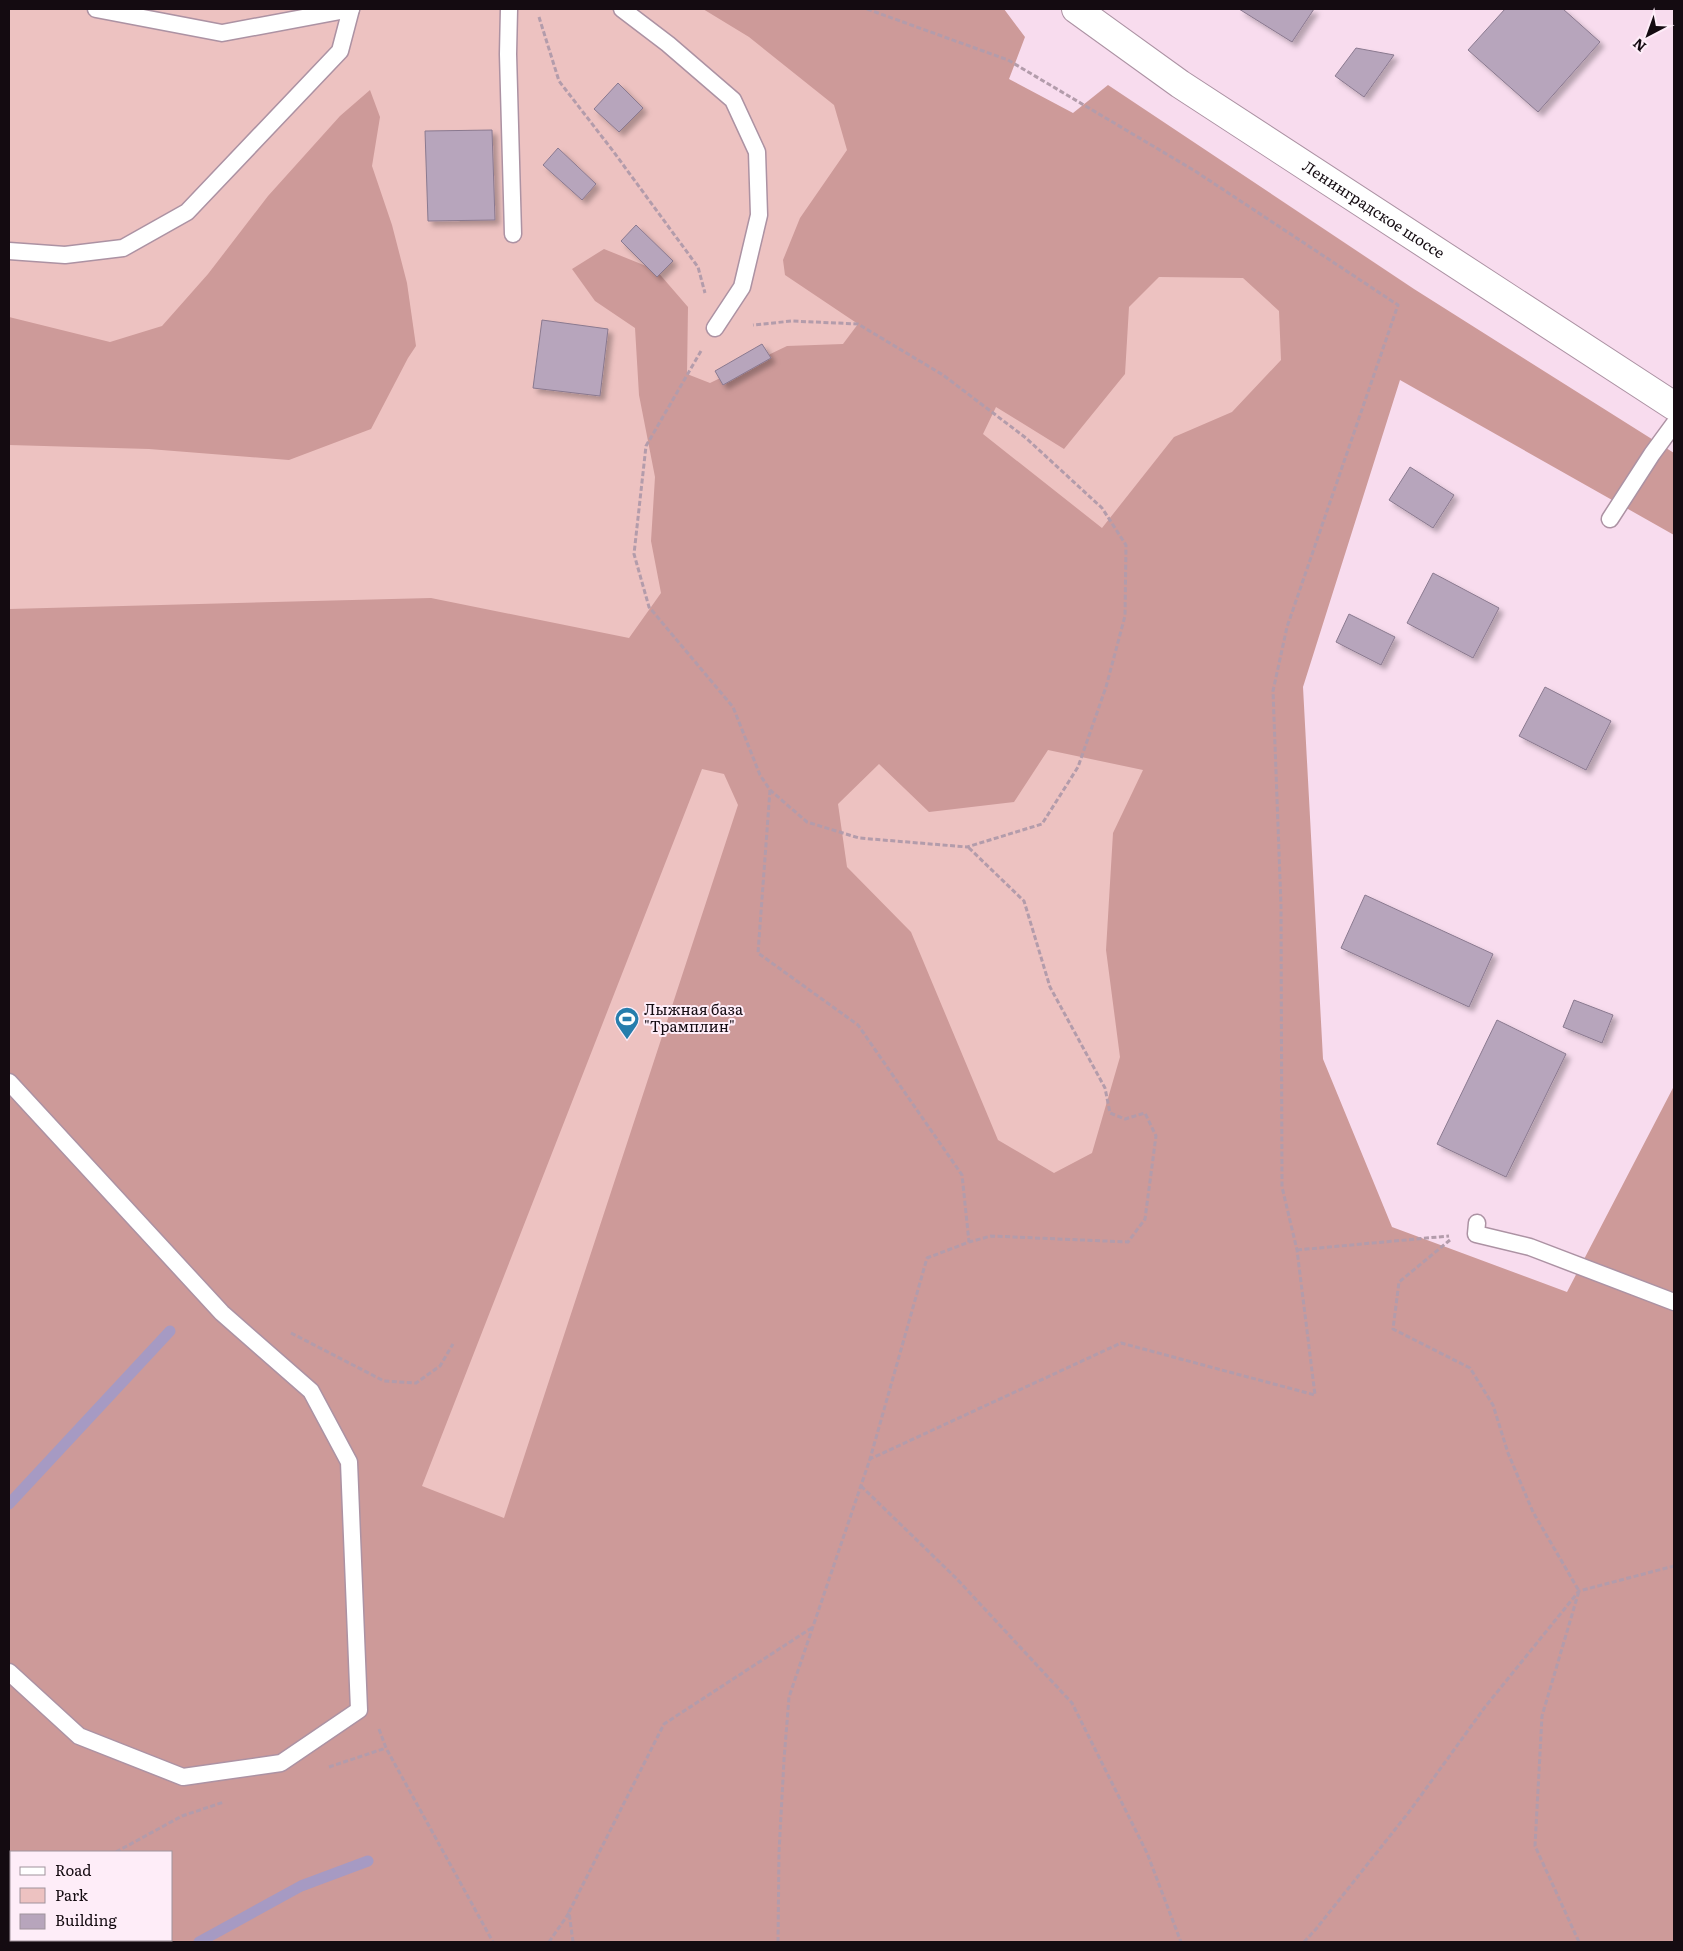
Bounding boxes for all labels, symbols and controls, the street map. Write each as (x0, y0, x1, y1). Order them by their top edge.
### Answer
north arrow (1623, 10, 1673, 60)
text: N (1628, 34, 1650, 57)
street label: Ленинградское шоссе (1299, 154, 1450, 264)
place label: Лыжная база "Трамплин" (644, 997, 744, 1037)
sports icon: Лыжная база "Трамплин" (614, 1006, 640, 1040)
legend (10, 1851, 172, 1941)
text: Road (55, 1858, 91, 1881)
text: Park (55, 1883, 89, 1906)
text: Building (55, 1908, 117, 1931)

